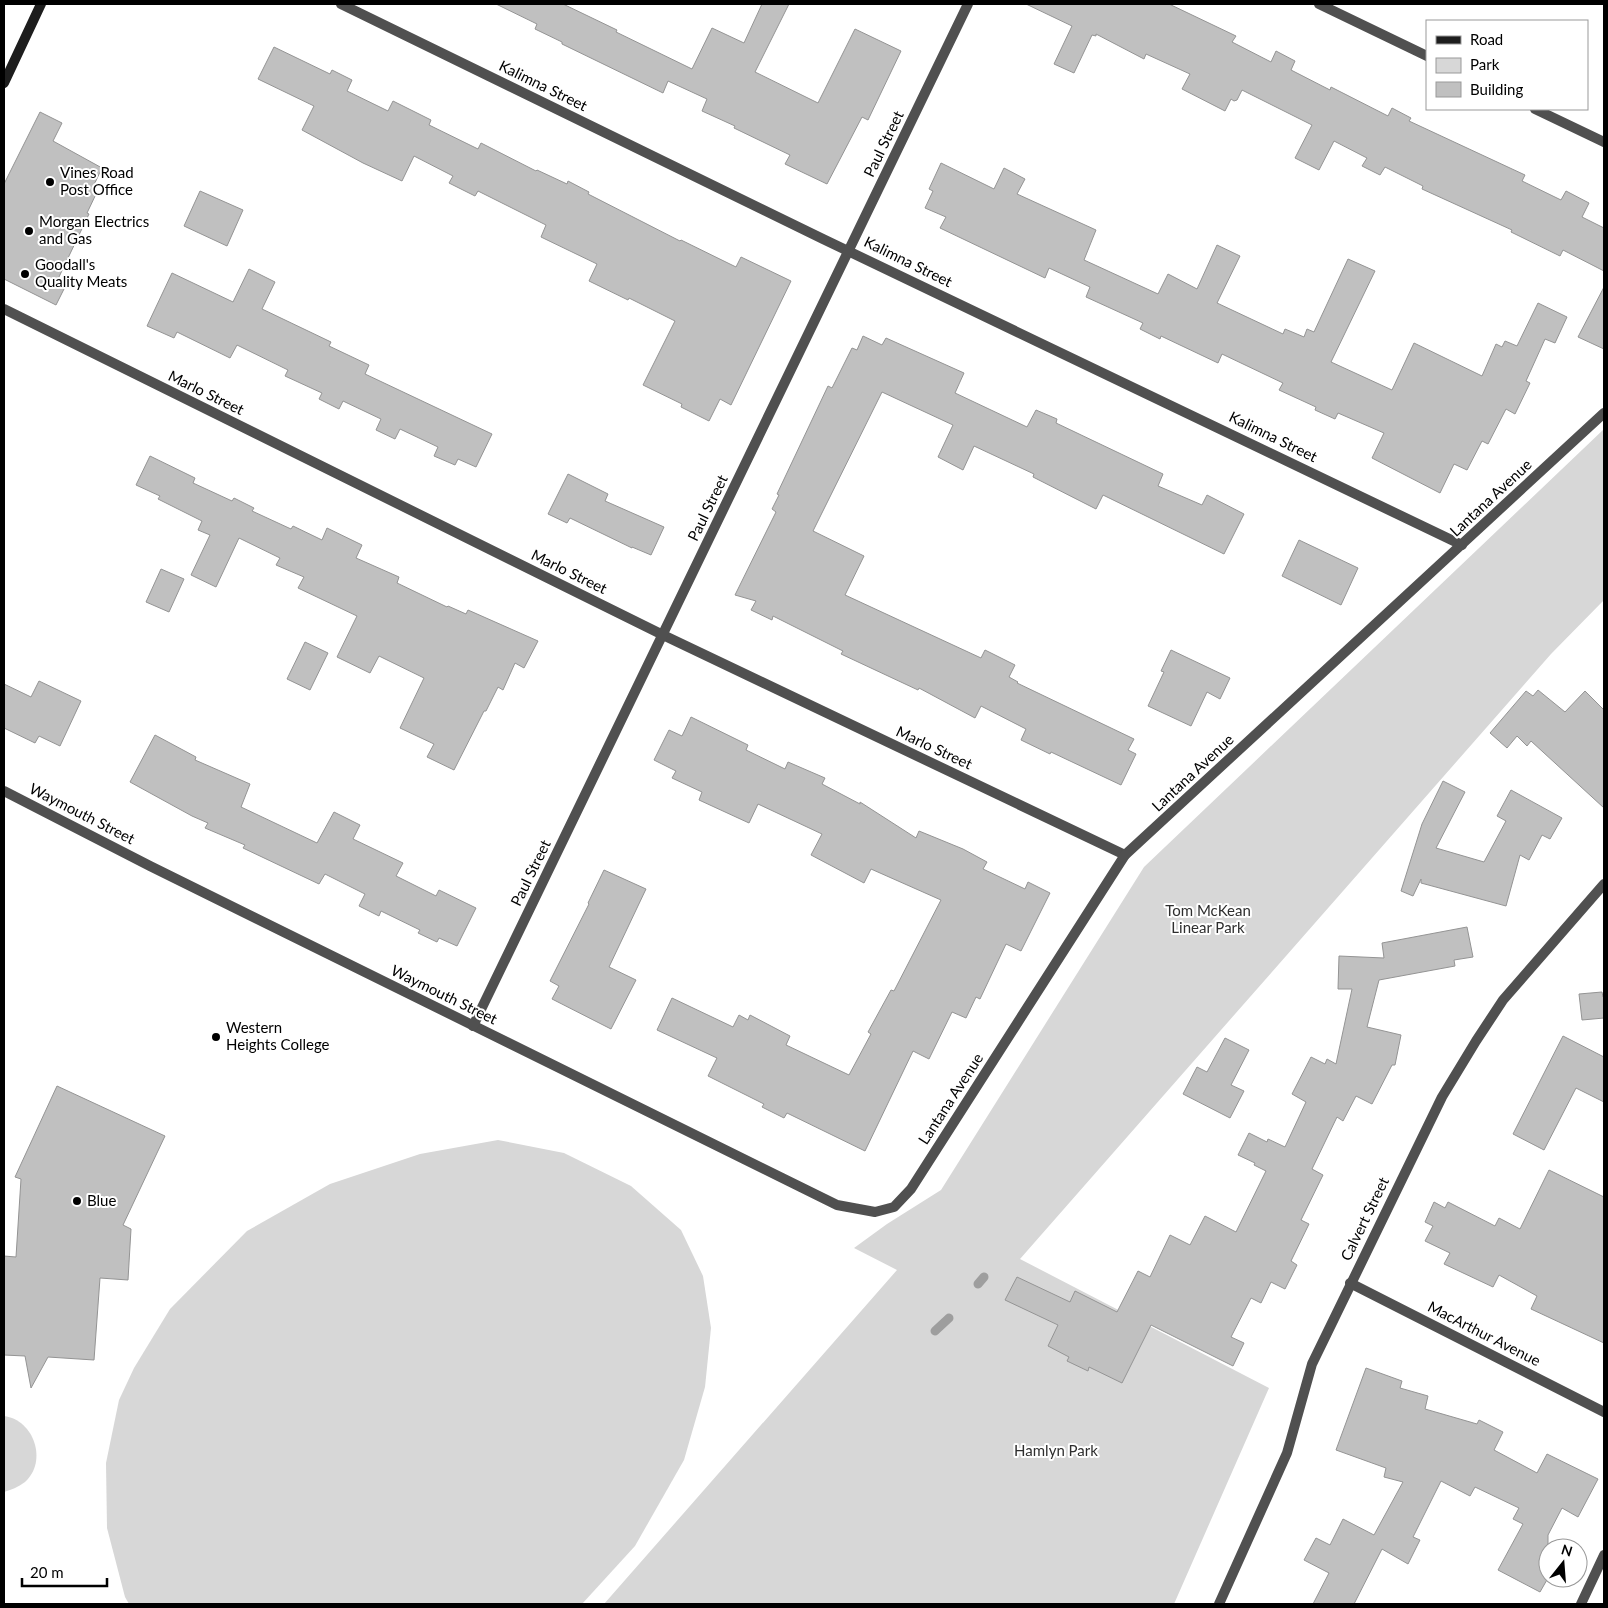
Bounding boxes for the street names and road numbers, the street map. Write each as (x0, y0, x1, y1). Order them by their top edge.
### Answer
street label: Kalimna Street (496, 56, 591, 115)
street label: Paul Street (859, 107, 907, 180)
street label: Kalimna Street (861, 232, 956, 291)
street label: Marlo Street (166, 366, 248, 418)
street label: Kalimna Street (1226, 407, 1321, 466)
street label: Lantana Avenue (1446, 455, 1535, 540)
street label: Paul Street (683, 471, 731, 544)
street label: Marlo Street (529, 545, 611, 597)
street label: Marlo Street (893, 722, 976, 773)
street label: Lantana Avenue (1148, 730, 1237, 815)
street label: Waymouth Street (27, 779, 139, 848)
street label: Paul Street (506, 836, 554, 909)
street label: Waymouth Street (388, 961, 501, 1028)
street label: Lantana Avenue (914, 1049, 986, 1147)
street label: Calvert Street (1336, 1173, 1392, 1263)
street label: MacArthur Avenue (1425, 1297, 1544, 1369)

